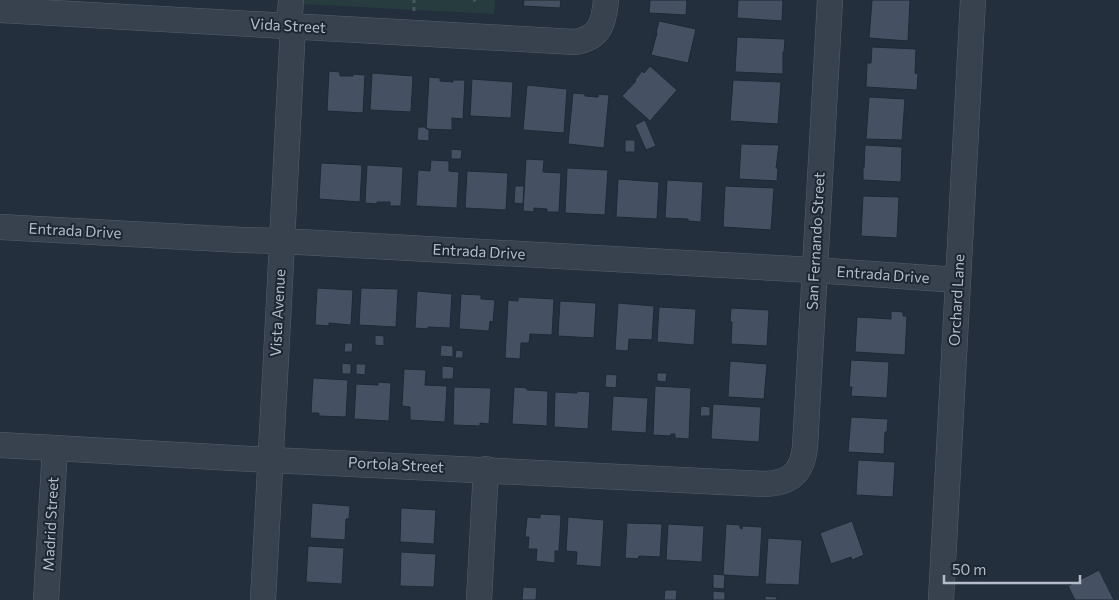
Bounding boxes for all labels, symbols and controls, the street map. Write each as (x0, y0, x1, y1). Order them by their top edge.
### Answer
street label: Vida Street (250, 14, 326, 36)
street label: San Fernando Street (802, 171, 828, 310)
street label: Entrada Drive (28, 219, 122, 241)
street label: Entrada Drive (432, 240, 526, 262)
street label: Orchard Lane (945, 253, 967, 346)
street label: Entrada Drive (836, 262, 930, 286)
street label: Vista Avenue (266, 269, 288, 357)
street label: Portola Street (348, 453, 444, 476)
street label: Madrid Street (39, 476, 61, 572)
scale bar (944, 552, 1080, 584)
text: 50 m (952, 560, 986, 578)

